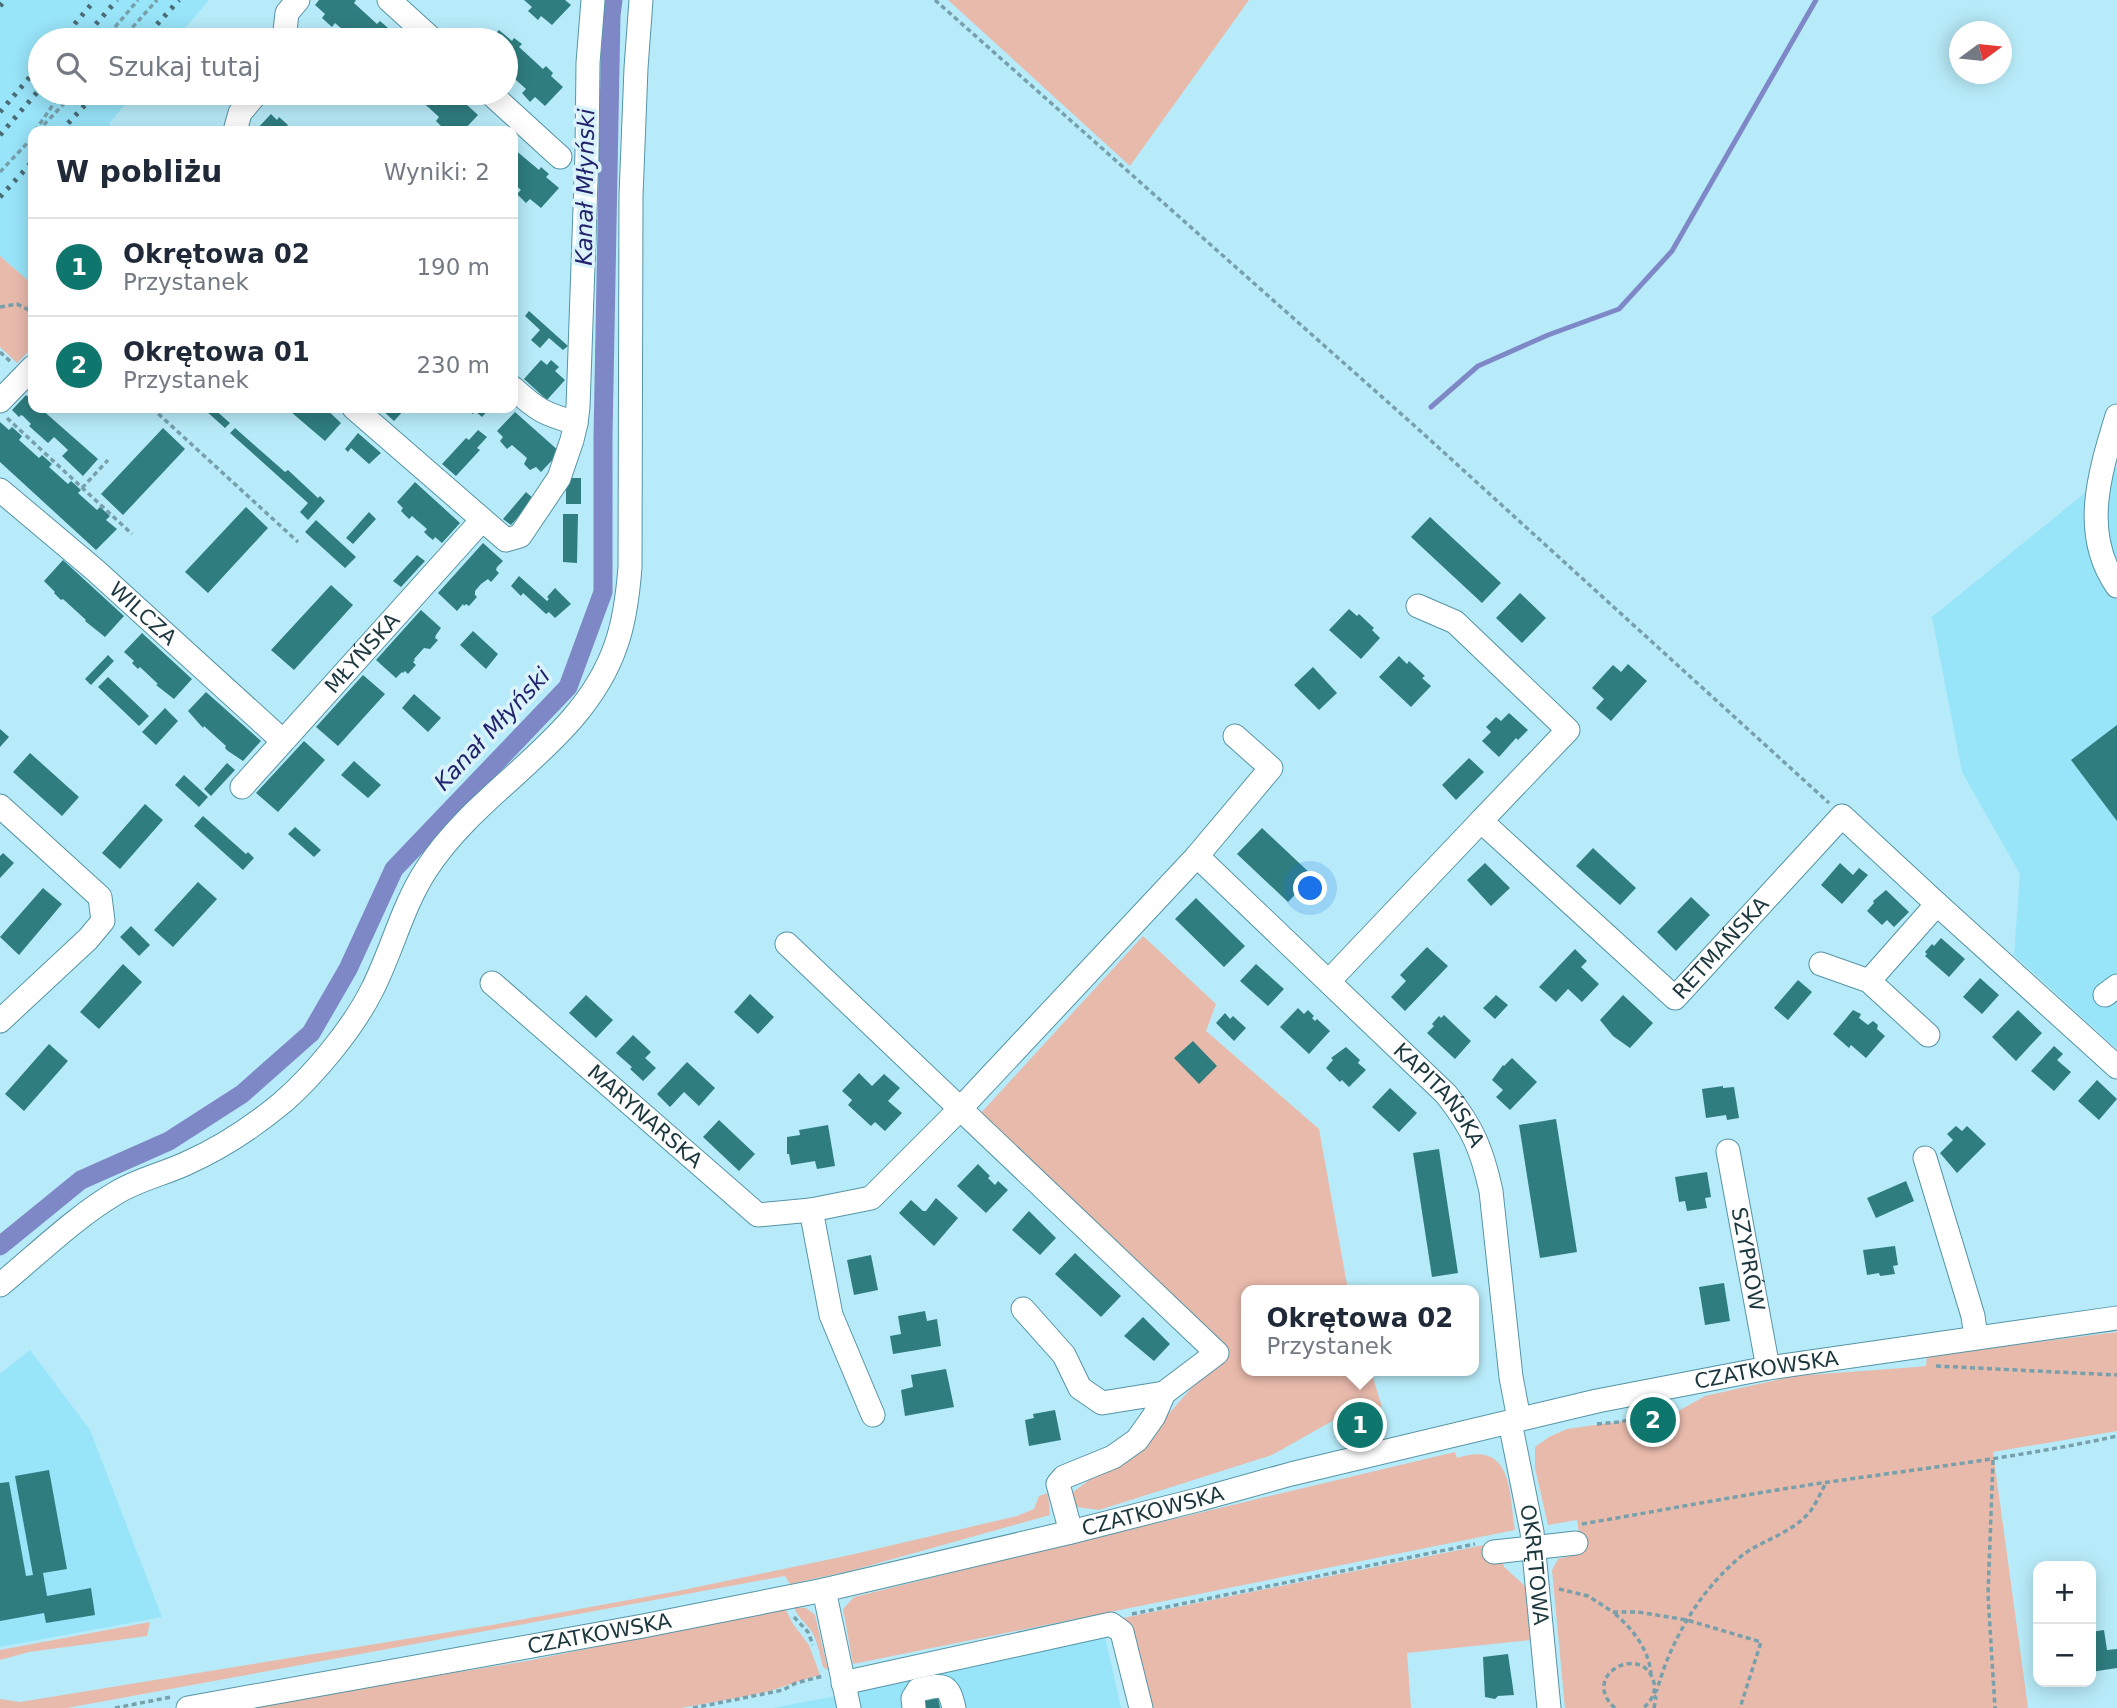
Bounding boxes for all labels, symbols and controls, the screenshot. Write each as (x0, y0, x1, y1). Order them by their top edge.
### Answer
north arrow (1949, 21, 2012, 84)
search box (28, 28, 518, 105)
icon: search (52, 48, 90, 86)
text: Szukaj tutaj (108, 52, 261, 82)
water label: Kanał Młyński (571, 108, 599, 266)
text: W pobliżu (56, 154, 222, 189)
text: Wyniki: 2 (384, 159, 490, 185)
text: Okrętowa 02 (123, 239, 310, 269)
text: 1 (71, 254, 87, 280)
text: 190 m (416, 254, 490, 280)
text: Przystanek (123, 269, 249, 295)
text: Okrętowa 01 (123, 337, 310, 367)
text: 2 (71, 352, 87, 378)
text: 230 m (416, 352, 490, 378)
text: Przystanek (123, 367, 249, 393)
street label: WILCZA (104, 577, 182, 651)
street label: MŁYŃSKA (320, 608, 405, 698)
water label: Kanał Młyński (429, 662, 556, 795)
your location (1293, 871, 1327, 905)
street label: RETMAŃSKA (1668, 892, 1774, 1004)
street label: KAPITAŃSKA (1389, 1038, 1489, 1151)
street label: MARYNARSKA (583, 1060, 708, 1173)
street label: SZYPRÓW (1727, 1205, 1769, 1313)
popup (1241, 1285, 1479, 1376)
text: Okrętowa 02 (1267, 1303, 1453, 1333)
text: Przystanek (1267, 1333, 1392, 1359)
street label: CZATKOWSKA (1692, 1346, 1841, 1394)
pin: 2 (1630, 1394, 1676, 1446)
pin: 1 (1337, 1399, 1383, 1451)
street label: CZATKOWSKA (1079, 1481, 1227, 1541)
street label: OKRĘTOWA (1515, 1502, 1553, 1627)
map controls (2033, 1561, 2096, 1687)
button: + (2033, 1561, 2096, 1624)
street label: CZATKOWSKA (526, 1609, 674, 1659)
button: − (2033, 1624, 2096, 1687)

